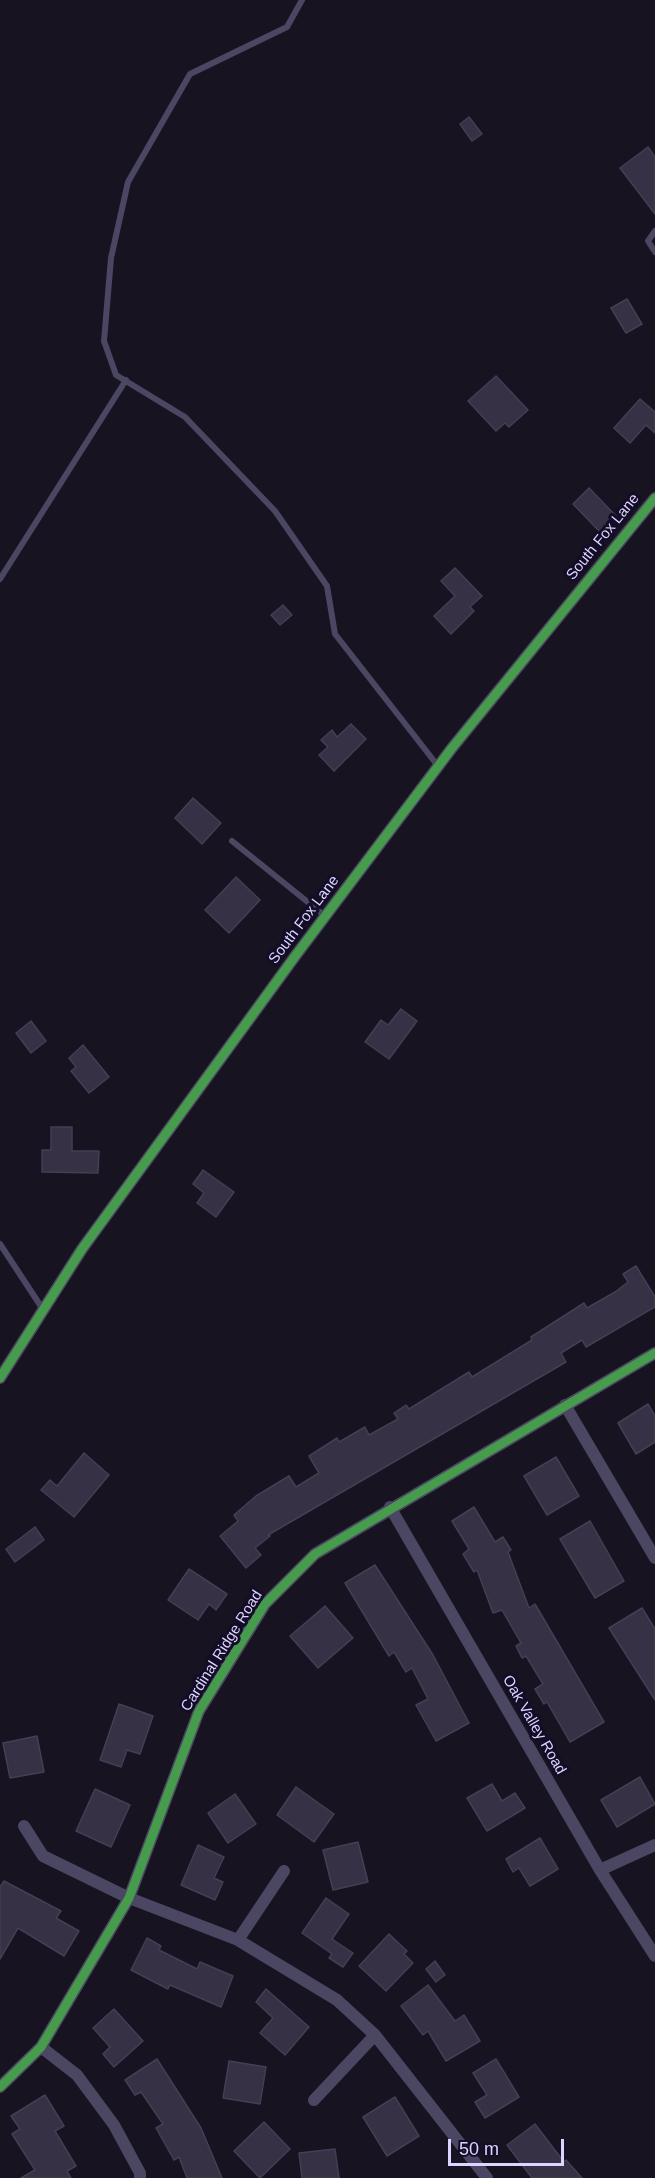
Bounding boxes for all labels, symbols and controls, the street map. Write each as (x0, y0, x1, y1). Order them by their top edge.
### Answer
street label: South Fox Lane (563, 490, 643, 584)
street label: South Fox Lane (265, 872, 343, 968)
street label: Cardinal Ridge Road (177, 1587, 267, 1715)
street label: Oak Valley Road (498, 1672, 570, 1778)
scale bar (451, 2127, 566, 2165)
text: 50 m (459, 2139, 499, 2159)

